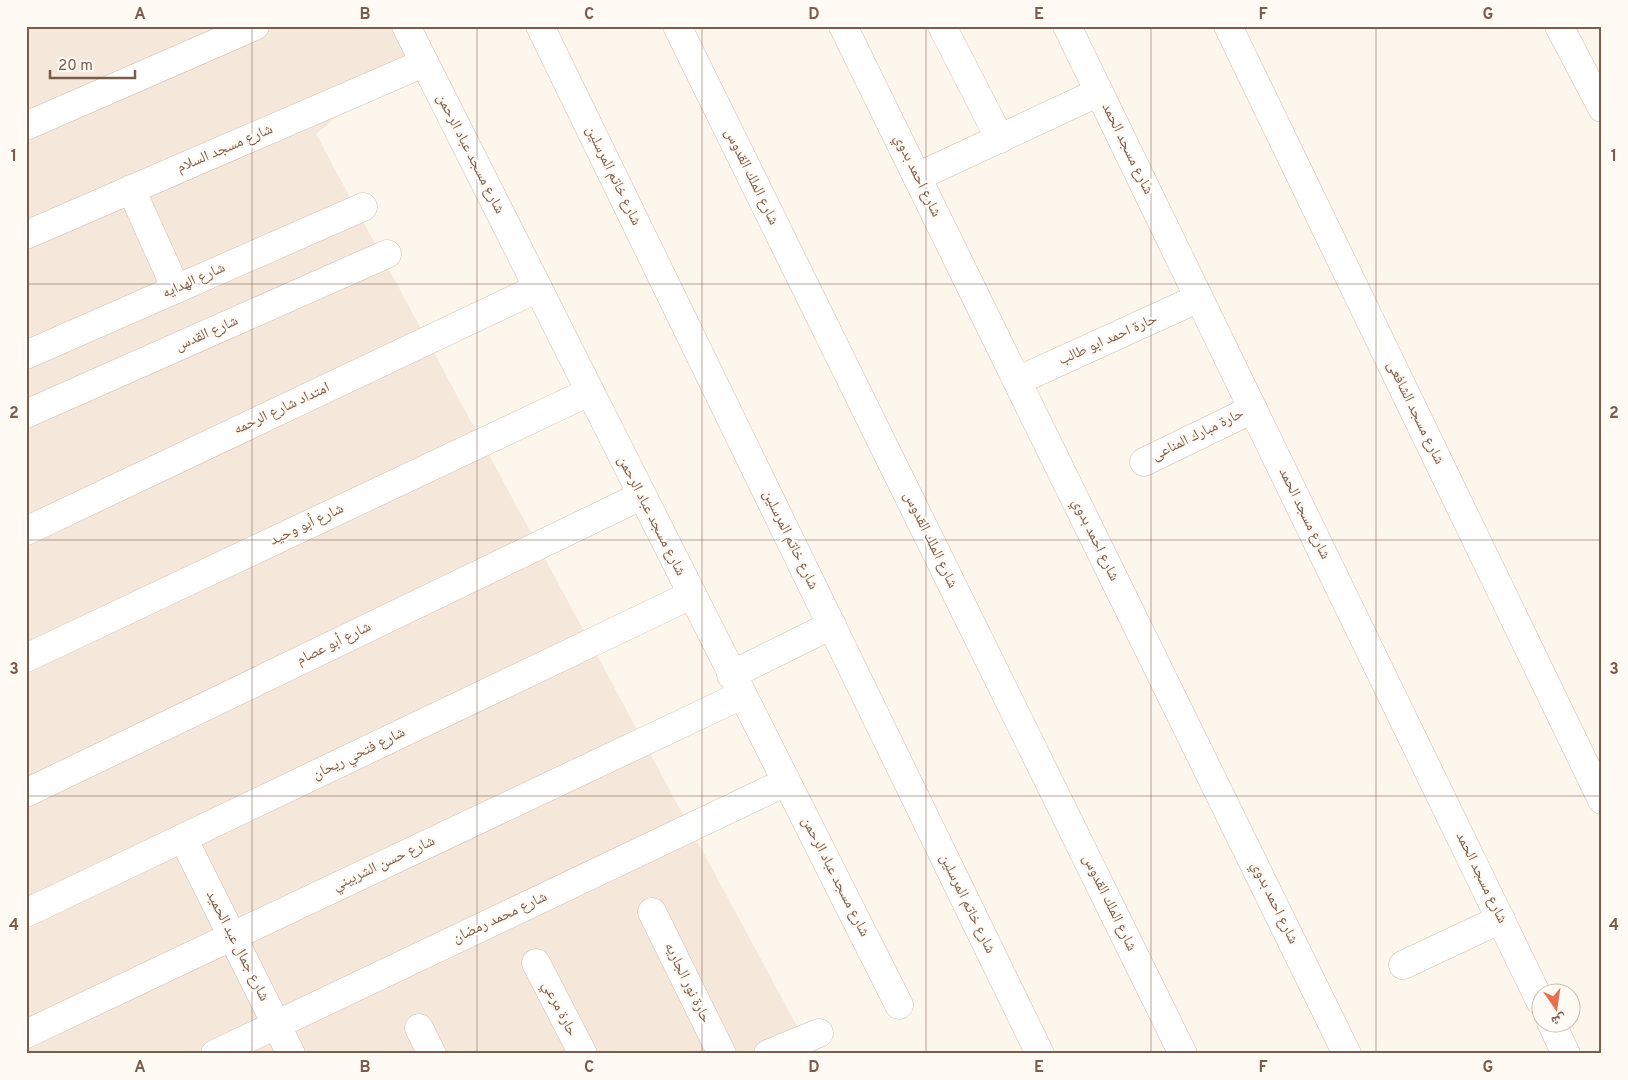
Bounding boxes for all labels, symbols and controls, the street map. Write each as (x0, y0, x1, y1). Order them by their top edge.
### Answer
text: A (134, 5, 146, 25)
text: B (359, 5, 371, 25)
text: C (584, 5, 594, 25)
text: D (808, 5, 820, 25)
text: E (1034, 5, 1044, 25)
text: F (1258, 5, 1268, 25)
text: G (1483, 5, 1493, 25)
scale bar (50, 48, 135, 80)
text: 20 m (58, 57, 93, 76)
street label: شارع مسجد عباد الرحمن (432, 91, 509, 217)
street label: شارع مسجد الحمد (1097, 100, 1157, 198)
street label: شارع مسجد السلام (174, 120, 276, 178)
street label: شارع خاتم المرسلين (581, 123, 645, 229)
street label: شارع الملك القدوس (719, 126, 783, 229)
street label: شارع احمد بدوي (888, 132, 945, 221)
text: 1 (11, 147, 17, 167)
text: 1 (1611, 147, 1617, 167)
street label: شارع الهدايه (159, 259, 229, 303)
street label: حارة احمد ابو طالب (1056, 310, 1161, 370)
street label: شارع القدس (173, 312, 242, 356)
street label: شارع مسجد الشافعى (1382, 358, 1448, 468)
street label: امتداد شارع الرحمه (231, 378, 333, 440)
text: 2 (9, 404, 19, 424)
street label: حارة مبارك المناعى (1149, 404, 1248, 466)
text: 2 (1609, 404, 1619, 424)
street label: شارع مسجد عباد الرحمن (613, 453, 690, 579)
street label: شارع مسجد الحمد (1274, 465, 1334, 563)
street label: شارع خاتم المرسلين (758, 487, 822, 593)
street label: شارع الملك القدوس (898, 489, 962, 592)
street label: شارع احمد بدوي (1066, 496, 1123, 585)
street label: شارع أبو وحيد (267, 499, 347, 550)
street label: شارع أبو عصام (293, 617, 375, 670)
text: 3 (9, 660, 19, 680)
text: 3 (1609, 660, 1619, 680)
street label: شارع فتحي ريحان (309, 723, 409, 785)
street label: شارع مسجد عباد الرحمن (797, 814, 874, 940)
street label: شارع مسجد الحمد (1451, 829, 1511, 927)
street label: شارع حسن الشربيني (330, 832, 439, 897)
street label: شارع خاتم المرسلين (935, 851, 999, 957)
street label: شارع الملك القدوس (1077, 852, 1141, 955)
street label: شارع احمد بدوي (1245, 859, 1302, 948)
street label: شارع جمال عبد الحميد (201, 887, 273, 1005)
street label: شارع محمد رمضان (449, 888, 551, 948)
text: 4 (9, 916, 19, 936)
text: 4 (1609, 916, 1619, 936)
street label: حارة نور الجاريه (659, 940, 715, 1027)
street label: حارة مرعي (536, 978, 581, 1041)
north arrow (1530, 982, 1580, 1032)
text: ش (1549, 1009, 1568, 1029)
text: A (134, 1058, 146, 1078)
text: B (359, 1058, 371, 1078)
text: C (584, 1058, 594, 1078)
text: D (808, 1058, 820, 1078)
text: E (1034, 1058, 1044, 1078)
text: F (1258, 1058, 1268, 1078)
text: G (1483, 1058, 1493, 1078)

